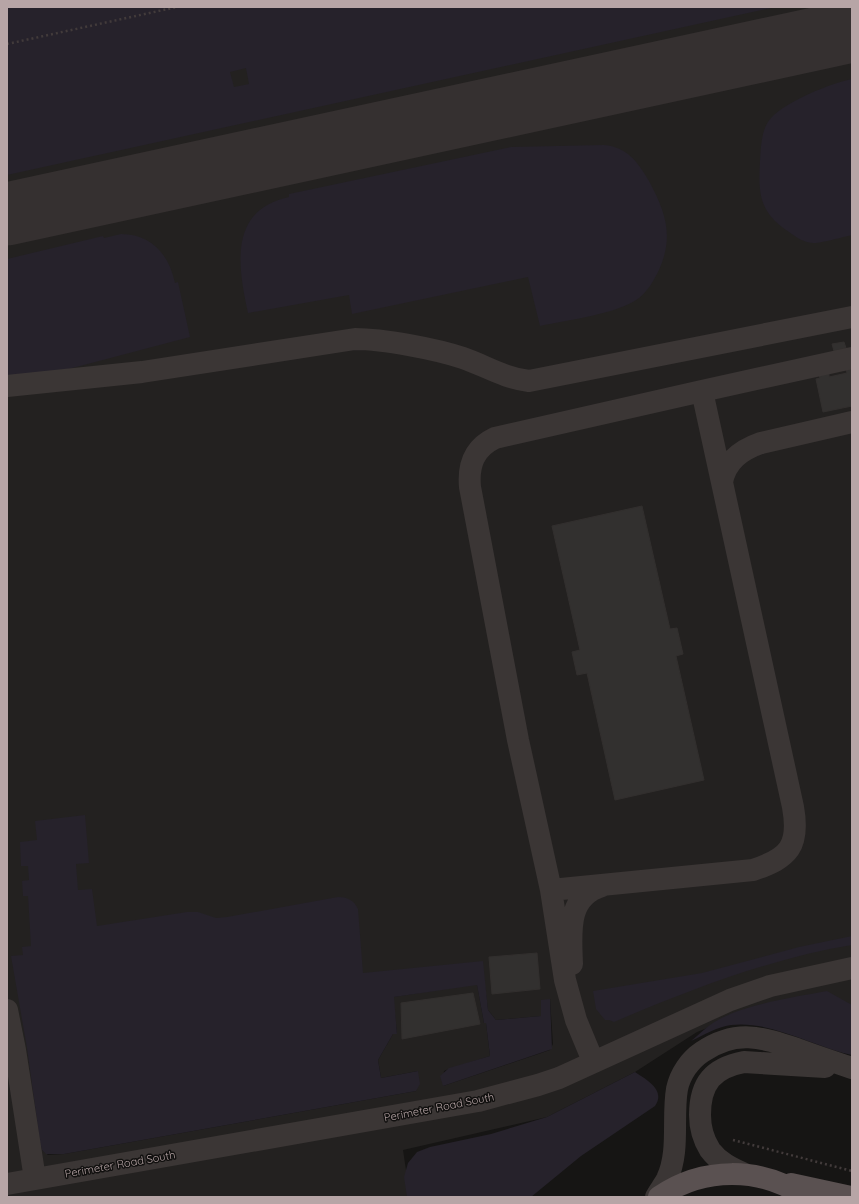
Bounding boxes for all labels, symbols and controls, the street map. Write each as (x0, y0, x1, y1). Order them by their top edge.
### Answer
street label: Perimeter Road South (383, 1089, 495, 1125)
street label: Perimeter Road South (64, 1147, 176, 1181)

